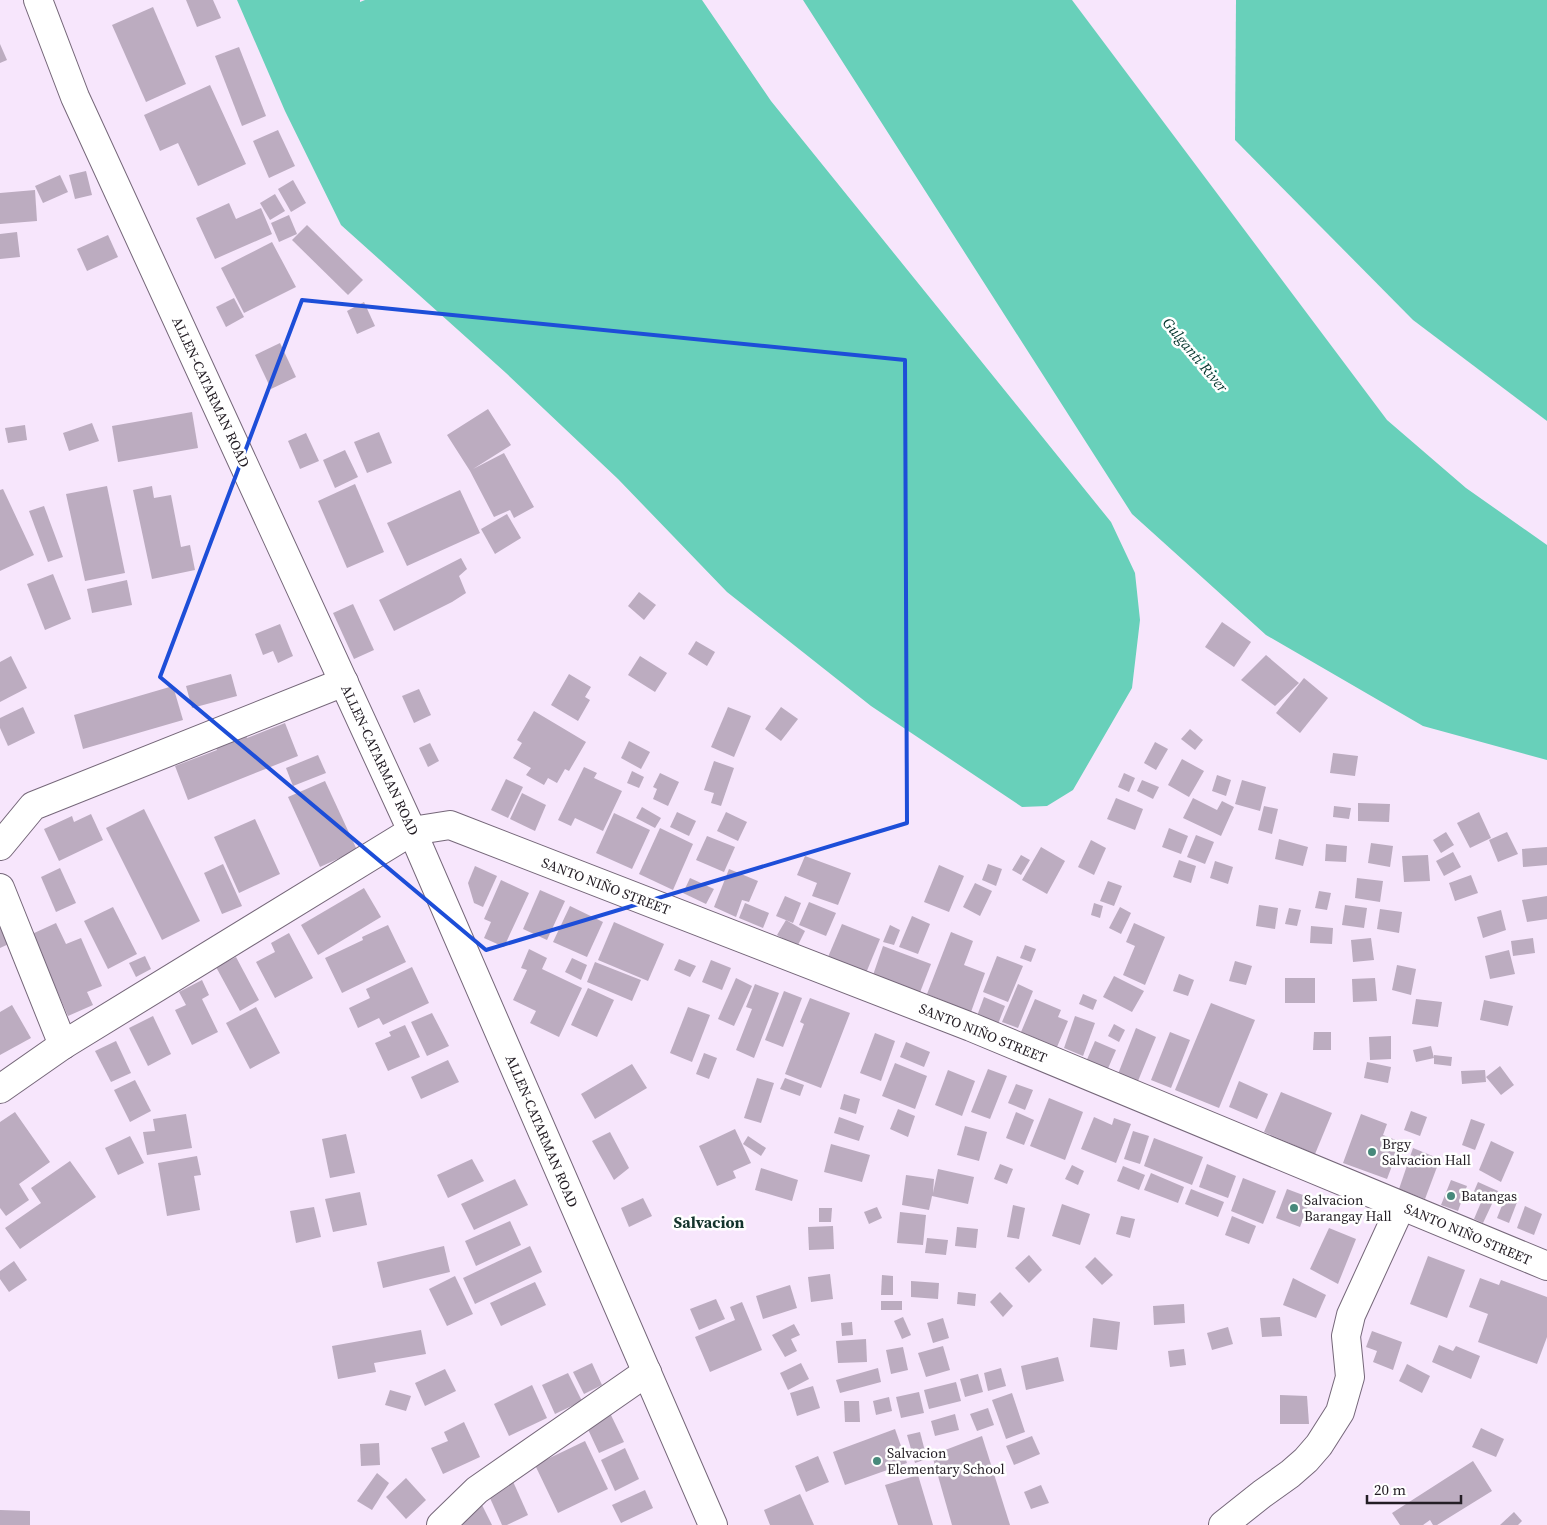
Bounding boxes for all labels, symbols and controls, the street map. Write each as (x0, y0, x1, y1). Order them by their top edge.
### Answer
street label: ALLEN-CATARMAN ROAD (167, 313, 255, 471)
water label: Gulganti River (1158, 313, 1234, 397)
street label: ALLEN-CATARMAN ROAD (336, 681, 424, 839)
street label: SANTO NIÑO STREET (539, 852, 674, 920)
street label: SANTO NIÑO STREET (916, 998, 1050, 1068)
street label: ALLEN-CATARMAN ROAD (501, 1052, 583, 1211)
place label: Brgy Salvacion Hall (1382, 1134, 1471, 1170)
marker: Brgy Salvacion Hall (1366, 1146, 1378, 1158)
place label: Batangas (1461, 1186, 1517, 1206)
place label: Salvacion Barangay Hall (1304, 1190, 1392, 1226)
marker: Batangas (1445, 1190, 1457, 1202)
street label: SANTO NIÑO STREET (1401, 1198, 1535, 1270)
marker: Salvacion Barangay Hall (1288, 1202, 1300, 1214)
district label: Salvacion (674, 1211, 745, 1233)
place label: Salvacion Elementary School (887, 1443, 1005, 1479)
marker: Salvacion Elementary School (871, 1455, 883, 1467)
scale bar (1367, 1472, 1461, 1504)
text: 20 m (1374, 1479, 1406, 1500)

